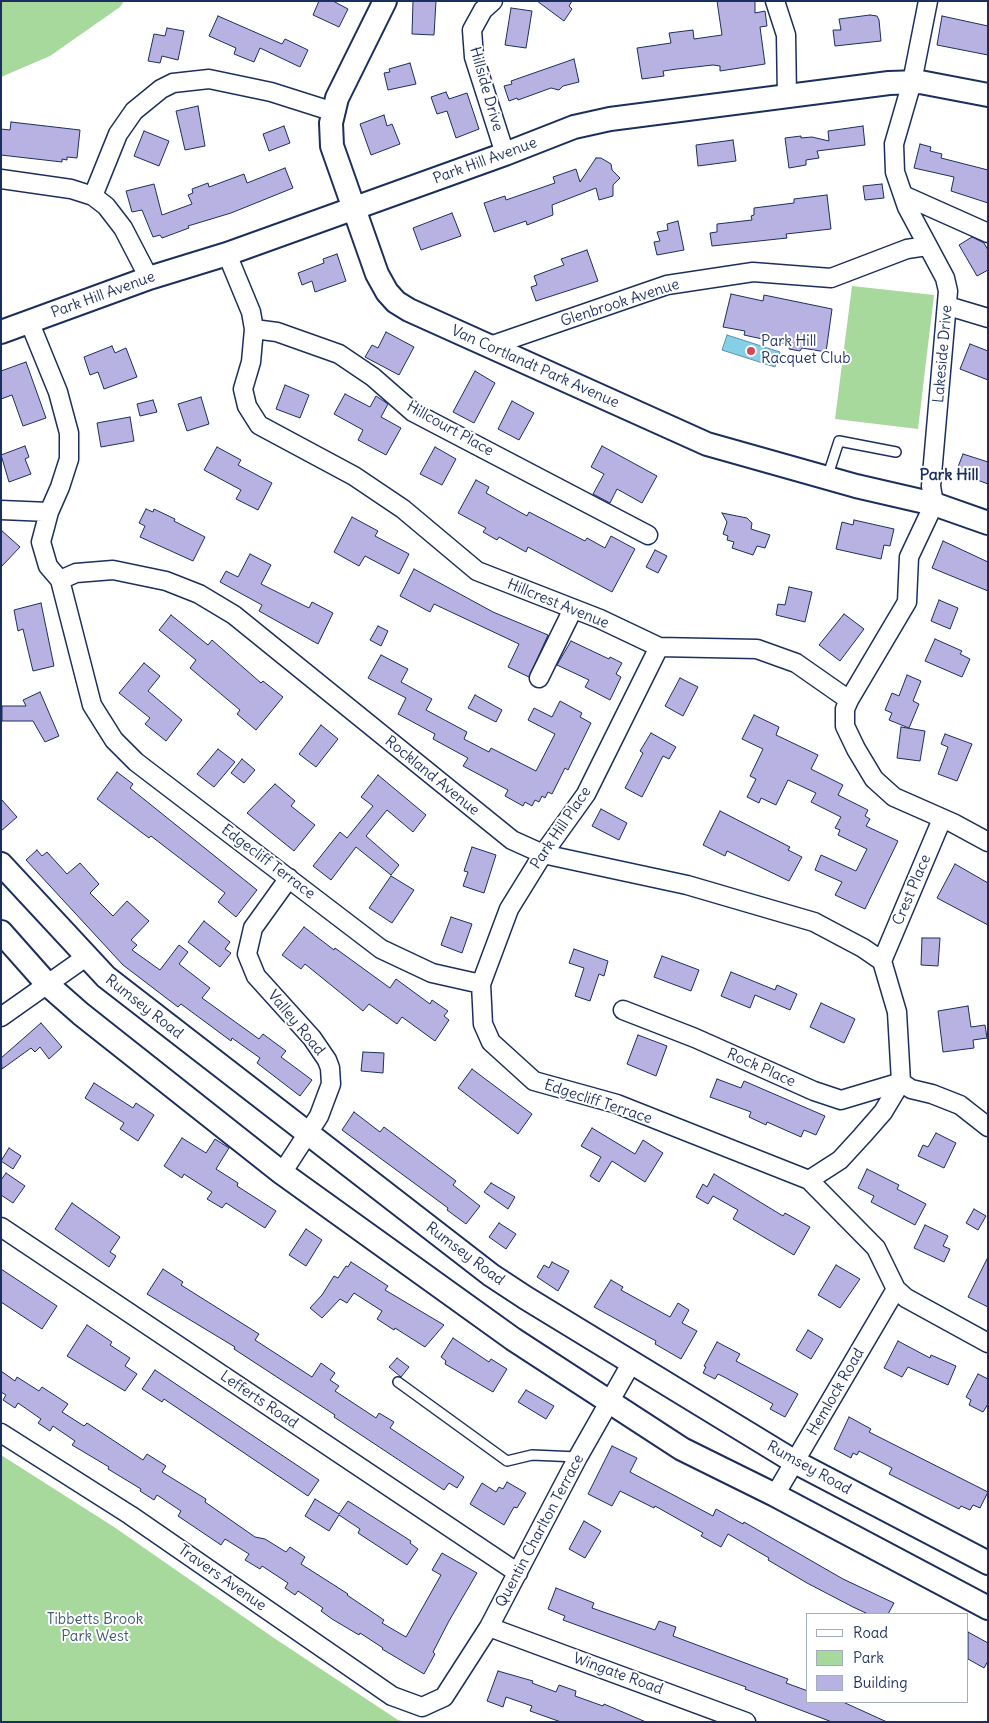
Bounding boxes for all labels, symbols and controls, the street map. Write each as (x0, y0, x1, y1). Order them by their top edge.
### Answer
street label: Hillside Drive (465, 45, 507, 133)
street label: Park Hill Avenue (431, 134, 539, 188)
street label: Park Hill Avenue (49, 268, 157, 322)
street label: Glenbrook Avenue (558, 275, 682, 331)
street label: Lakeside Drive (930, 304, 956, 404)
street label: Van Cortlandt Park Avenue (448, 322, 622, 412)
place label: Park Hill Racquet Club (761, 333, 850, 368)
marker: Park Hill Racquet Club (745, 345, 757, 357)
street label: Hillcourt Place (403, 398, 497, 460)
district label: Park Hill (919, 465, 979, 485)
street label: Hillcrest Avenue (505, 575, 611, 633)
street label: Rockland Avenue (381, 732, 483, 820)
street label: Park Hill Place (527, 783, 595, 873)
street label: Edgecliff Terrace (218, 821, 318, 903)
street label: Crest Place (889, 852, 935, 928)
street label: Rumsey Road (102, 971, 186, 1043)
street label: Valley Road (264, 987, 328, 1059)
street label: Rock Place (724, 1045, 798, 1091)
street label: Edgecliff Terrace (542, 1076, 654, 1128)
street label: Rumsey Road (422, 1219, 508, 1289)
street label: Hemlock Road (804, 1345, 868, 1439)
street label: Lefferts Road (217, 1367, 301, 1433)
street label: Rumsey Road (764, 1437, 854, 1499)
street label: Quentin Charlton Terrace (492, 1452, 588, 1610)
street label: Travers Avenue (174, 1541, 270, 1615)
park label: Tibbetts Brook Park West (47, 1611, 143, 1646)
legend (806, 1613, 969, 1703)
text: Road (853, 1623, 888, 1642)
text: Park (853, 1648, 884, 1667)
street label: Wingate Road (571, 1649, 665, 1699)
text: Building (853, 1673, 908, 1692)

